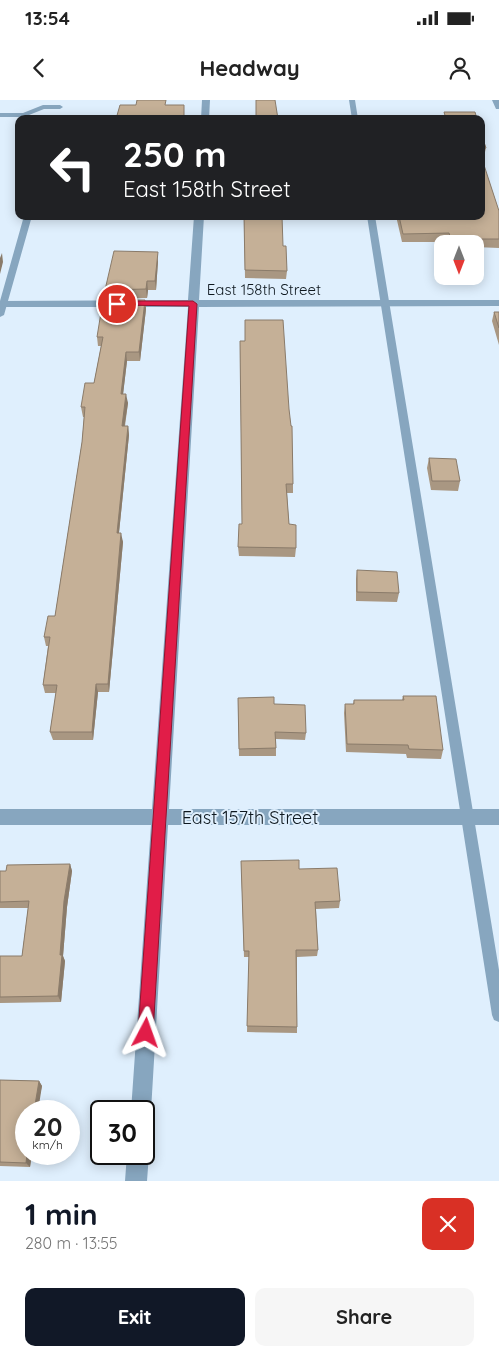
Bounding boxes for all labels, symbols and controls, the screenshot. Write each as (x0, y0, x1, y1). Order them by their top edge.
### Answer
text: 13:54 (25, 6, 70, 30)
icon: back (25, 54, 53, 82)
text: Headway (199, 54, 300, 82)
icon: person (446, 54, 474, 82)
text: 250 m (123, 132, 227, 176)
icon: left (40, 135, 105, 200)
text: East 158th Street (123, 175, 291, 203)
north arrow (434, 235, 484, 285)
map controls (434, 235, 484, 285)
street label: East 158th Street (207, 280, 321, 299)
pin (96, 283, 138, 325)
icon: arrive (103, 290, 131, 318)
street label: East 157th Street (182, 806, 318, 829)
position arrow (119, 1006, 171, 1058)
speed limit sign: 30 (90, 1100, 155, 1165)
text: 20 (33, 1111, 62, 1142)
text: km/h (32, 1137, 63, 1152)
text: 1 min (25, 1195, 98, 1233)
button: close (422, 1198, 474, 1250)
text: 280 m · 13:55 (25, 1233, 118, 1253)
button: Exit (25, 1288, 245, 1346)
button: Share (255, 1288, 474, 1346)

